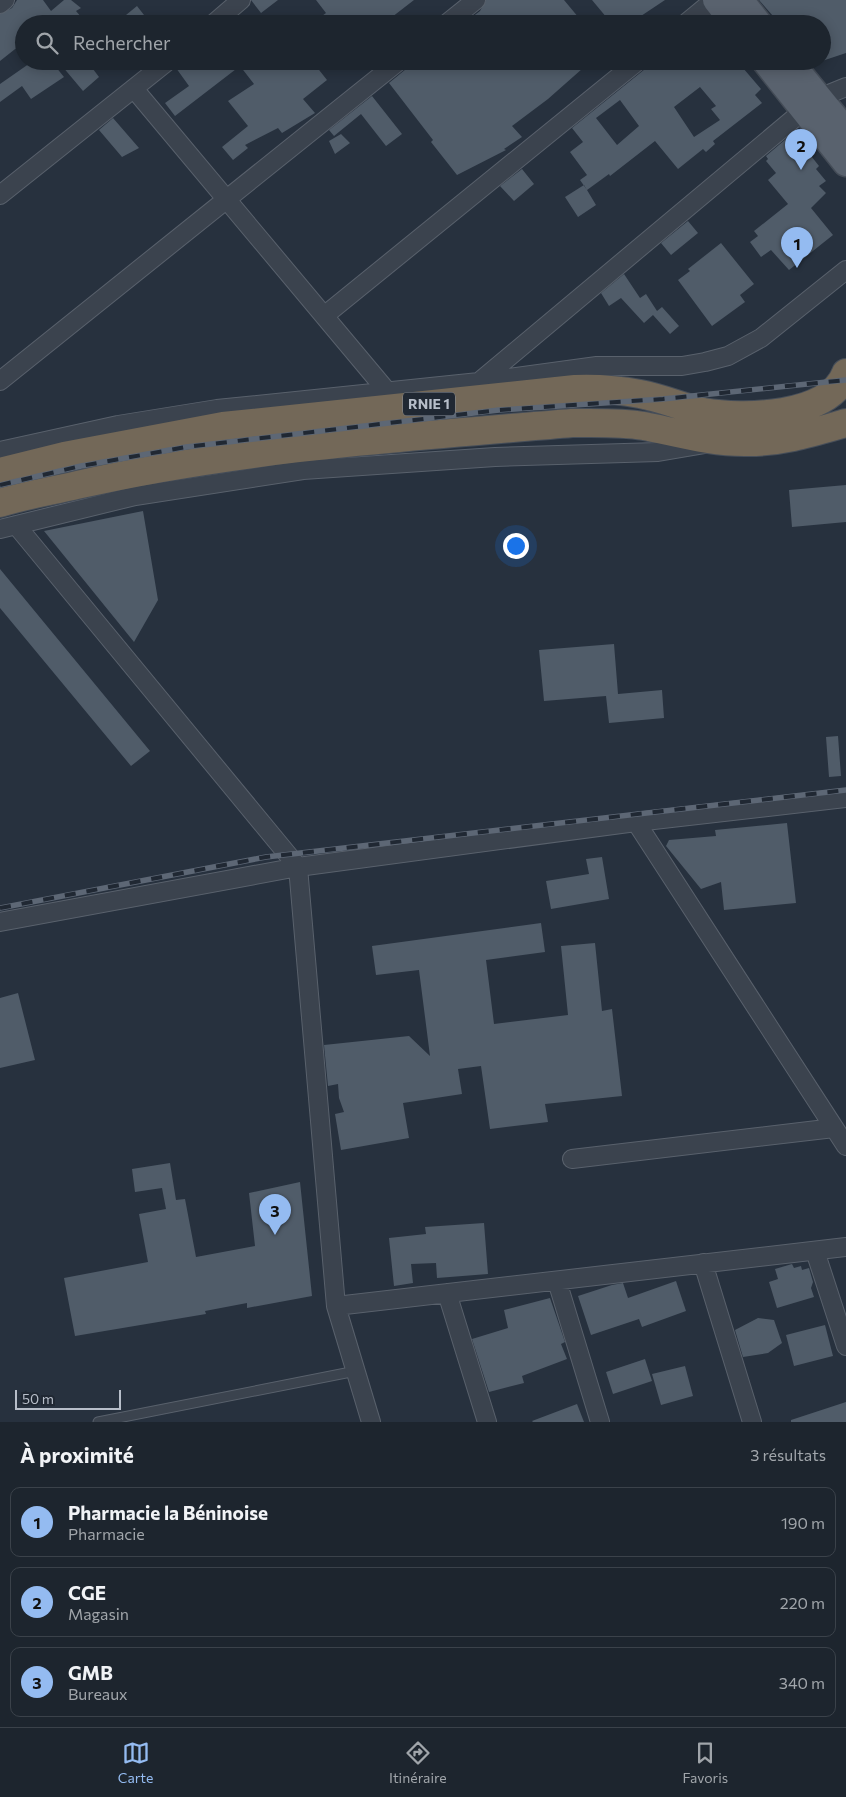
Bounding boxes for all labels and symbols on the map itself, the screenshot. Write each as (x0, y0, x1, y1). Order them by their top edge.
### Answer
pin: 2 (785, 129, 817, 170)
pin: 1 (781, 227, 813, 268)
road number: RNIE 1 (403, 392, 455, 416)
your location (503, 533, 529, 559)
pin: 3 (259, 1194, 291, 1235)
scale bar (15, 1387, 121, 1410)

